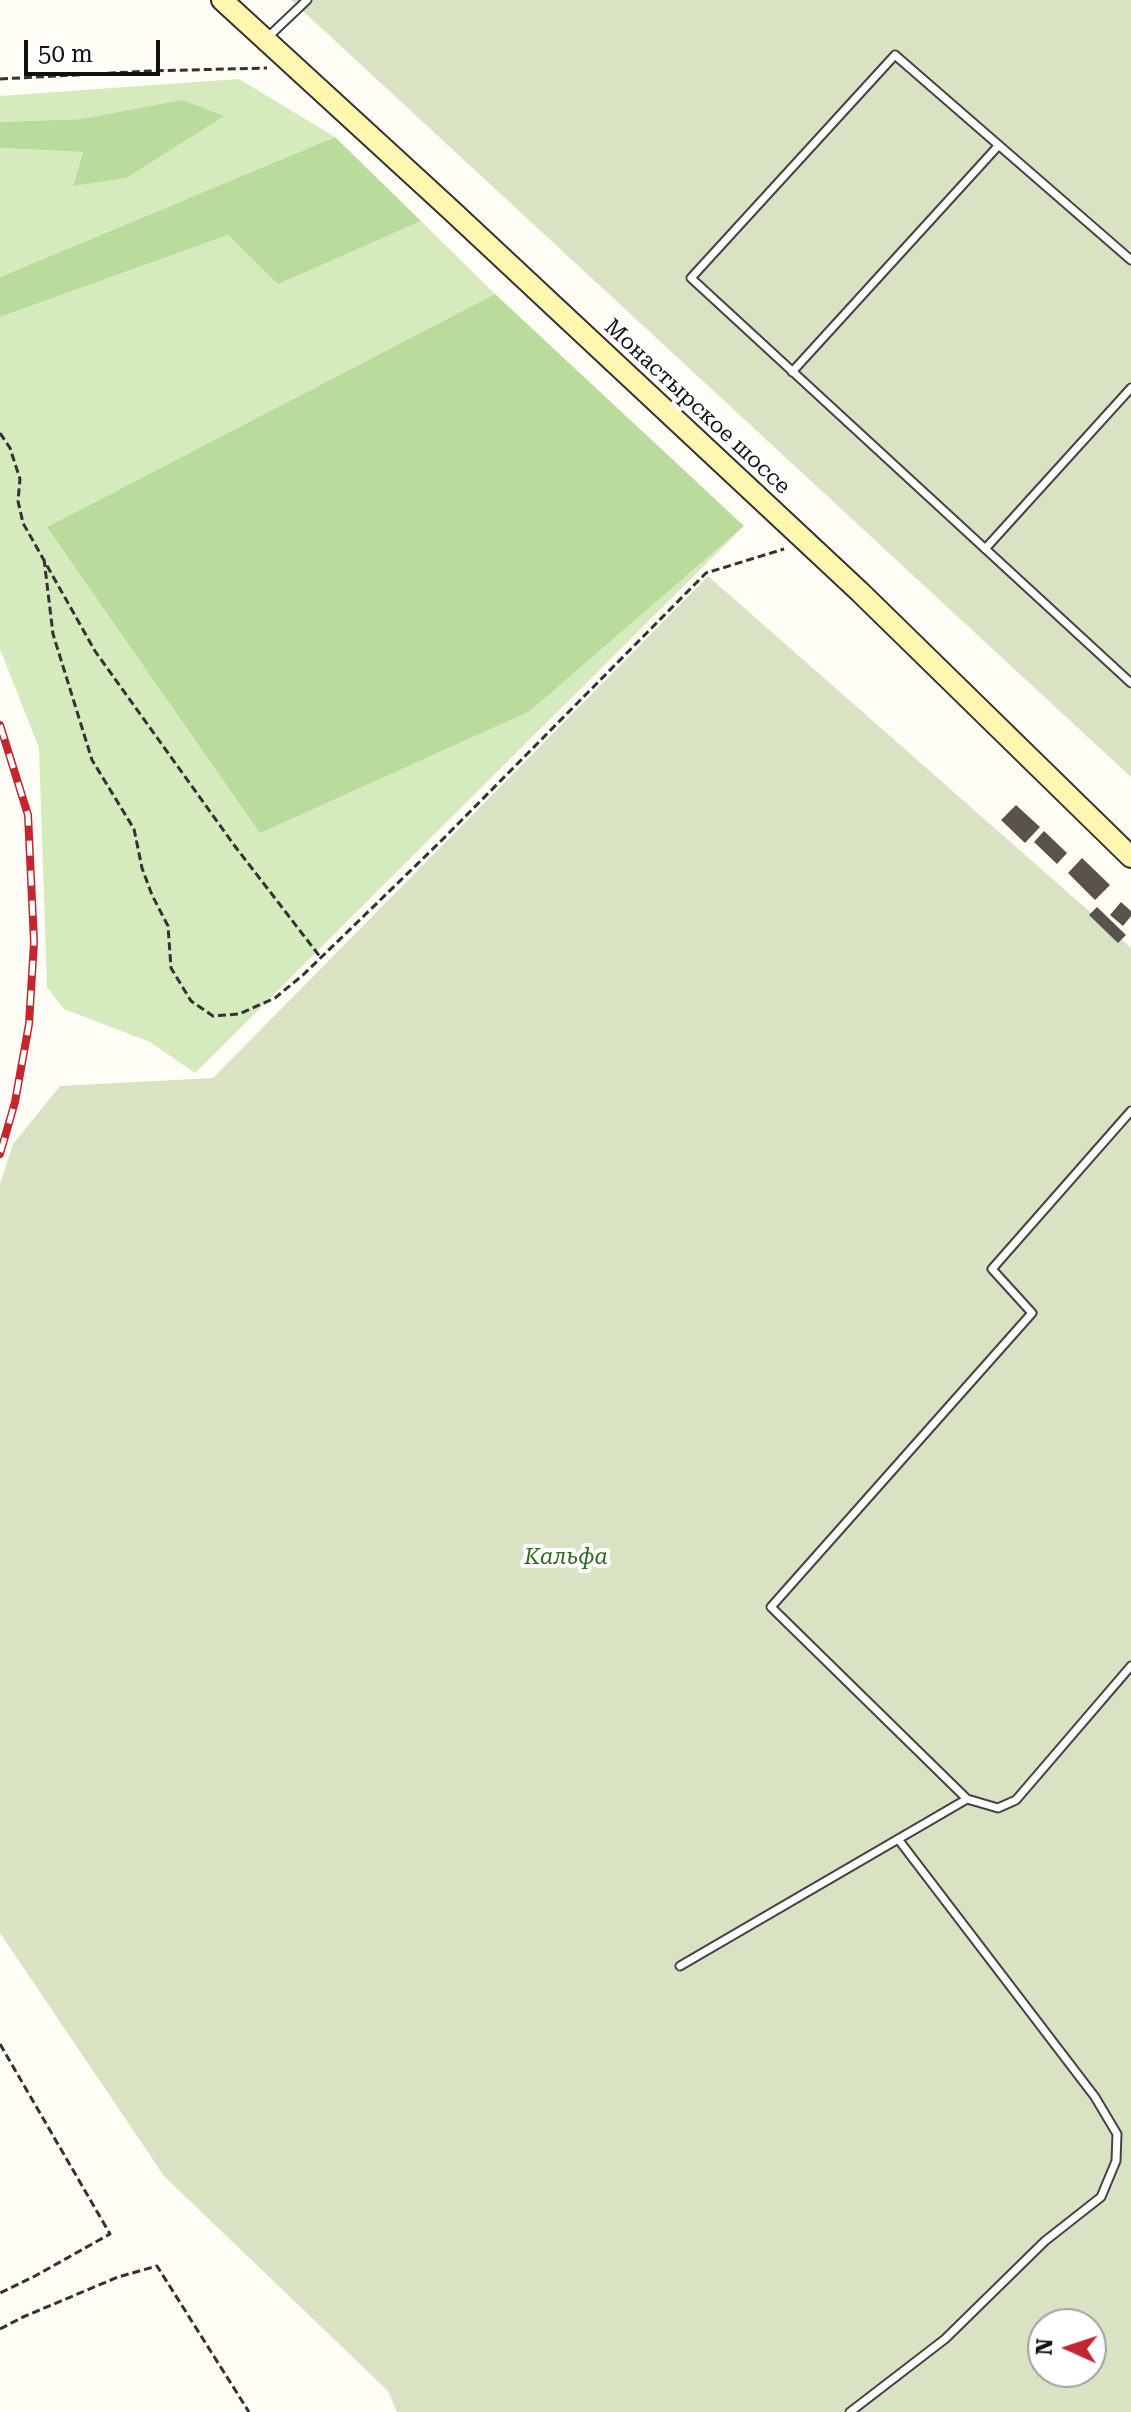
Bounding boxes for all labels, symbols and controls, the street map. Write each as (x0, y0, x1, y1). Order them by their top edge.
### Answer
scale bar (28, 24, 164, 74)
text: 50 m (38, 40, 93, 68)
street label: Монастырское шоссе (599, 314, 795, 500)
park label: Кальфа (524, 1545, 608, 1571)
north arrow (1027, 2308, 1107, 2388)
text: N (1032, 2338, 1057, 2356)

